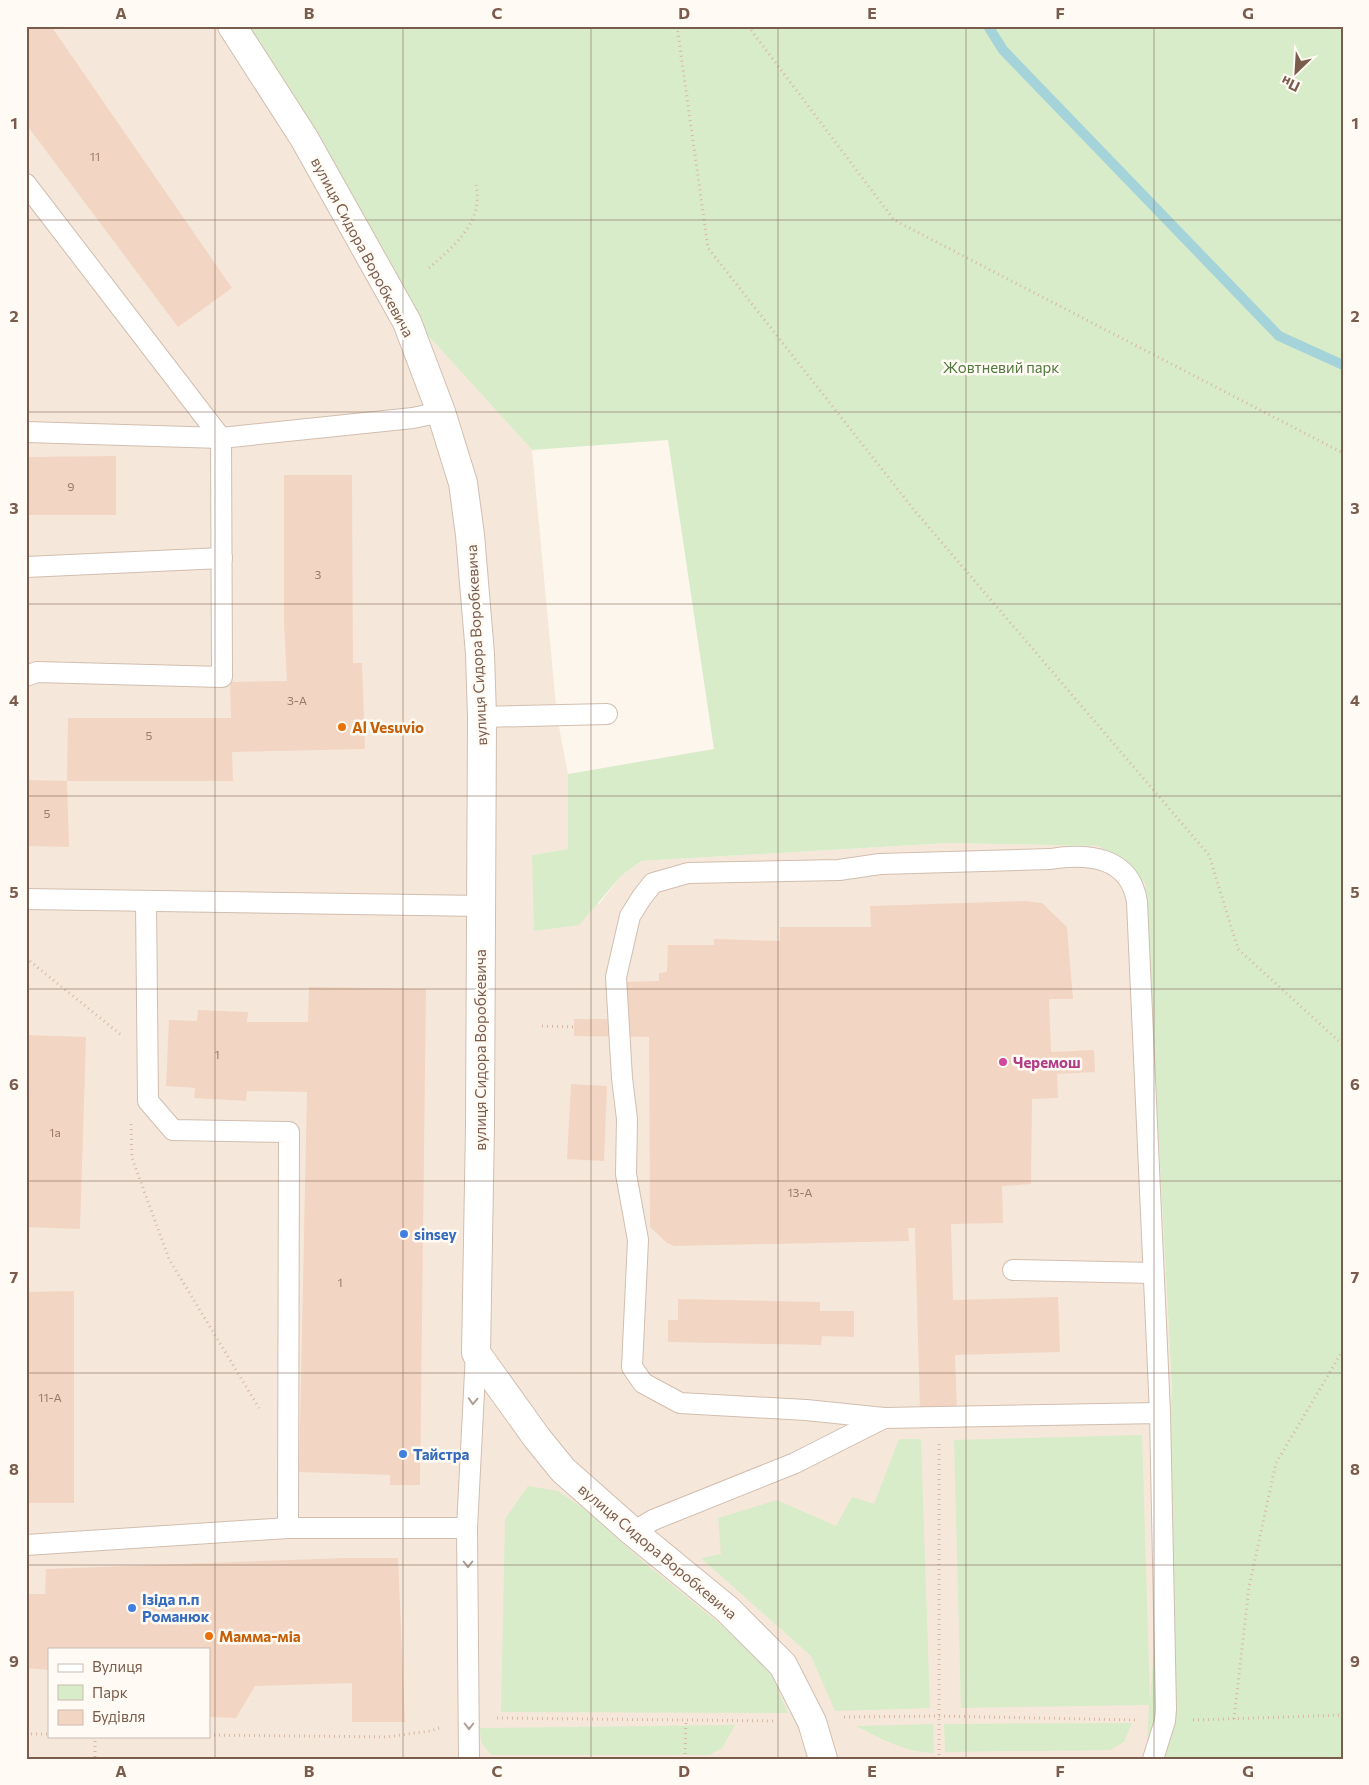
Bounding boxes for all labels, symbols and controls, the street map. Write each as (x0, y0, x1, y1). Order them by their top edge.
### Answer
text: A (115, 3, 127, 22)
text: B (304, 3, 315, 22)
text: C (492, 3, 503, 22)
text: D (678, 3, 690, 22)
text: E (867, 3, 877, 22)
text: F (1055, 3, 1065, 22)
text: G (1242, 3, 1254, 22)
north arrow (1272, 48, 1322, 98)
text: Пн (1278, 73, 1302, 96)
text: 1 (10, 113, 18, 132)
text: 1 (1351, 113, 1359, 132)
house number: 11 (90, 149, 100, 163)
street label: вулиця Сидора Воробкевича (308, 154, 418, 340)
text: 2 (9, 306, 19, 325)
text: 2 (1350, 306, 1360, 325)
park label: Жовтневий парк (943, 358, 1059, 376)
house number: 9 (67, 479, 75, 493)
text: 3 (9, 498, 19, 517)
text: 3 (1350, 498, 1360, 517)
street label: вулиця Сидора Воробкевича (462, 544, 490, 746)
house number: 3 (315, 567, 322, 581)
text: 4 (9, 690, 19, 709)
text: 4 (1350, 690, 1360, 709)
house number: 3-А (287, 693, 307, 707)
place label: Al Vesuvio (352, 718, 424, 736)
marker: Al Vesuvio (336, 721, 348, 733)
house number: 5 (146, 728, 153, 742)
house number: 5 (44, 806, 51, 820)
text: 5 (9, 882, 19, 901)
text: 5 (1350, 882, 1360, 901)
street label: вулиця Сидора Воробкевича (471, 949, 489, 1151)
house number: 1 (214, 1047, 220, 1061)
place label: Черемош (1013, 1053, 1081, 1071)
marker: Черемош (997, 1056, 1009, 1068)
text: 6 (9, 1074, 19, 1093)
text: 6 (1350, 1074, 1360, 1093)
house number: 1а (49, 1125, 61, 1139)
house number: 13-А (787, 1185, 813, 1199)
place label: sinsey (414, 1225, 457, 1243)
marker: sinsey (398, 1228, 410, 1240)
text: 7 (10, 1267, 19, 1286)
text: 7 (1351, 1267, 1360, 1286)
house number: 1 (337, 1275, 343, 1289)
house number: 11-А (38, 1390, 62, 1404)
one-way arrow (468, 1398, 479, 1406)
place label: Тайстра (413, 1445, 470, 1463)
marker: Тайстра (397, 1448, 409, 1460)
text: 8 (9, 1459, 19, 1478)
text: 8 (1350, 1459, 1360, 1478)
street label: вулиця Сидора Воробкевича (575, 1479, 741, 1623)
one-way arrow (462, 1560, 473, 1568)
place label: Ізіда п.п Романюк (142, 1590, 210, 1625)
marker: Ізіда п.п Романюк (126, 1602, 138, 1614)
place label: Мамма-міа (219, 1627, 301, 1645)
marker: Мамма-міа (203, 1630, 215, 1642)
legend (48, 1648, 210, 1738)
text: 9 (9, 1651, 19, 1670)
text: 9 (1350, 1651, 1360, 1670)
text: Вулиця (92, 1657, 143, 1675)
text: Парк (92, 1683, 128, 1701)
text: Будівля (92, 1707, 145, 1725)
one-way arrow (464, 1722, 474, 1730)
text: A (115, 1761, 127, 1780)
text: B (304, 1761, 315, 1780)
text: C (492, 1761, 503, 1780)
text: D (678, 1761, 690, 1780)
text: E (867, 1761, 877, 1780)
text: F (1055, 1761, 1065, 1780)
text: G (1242, 1761, 1254, 1780)

